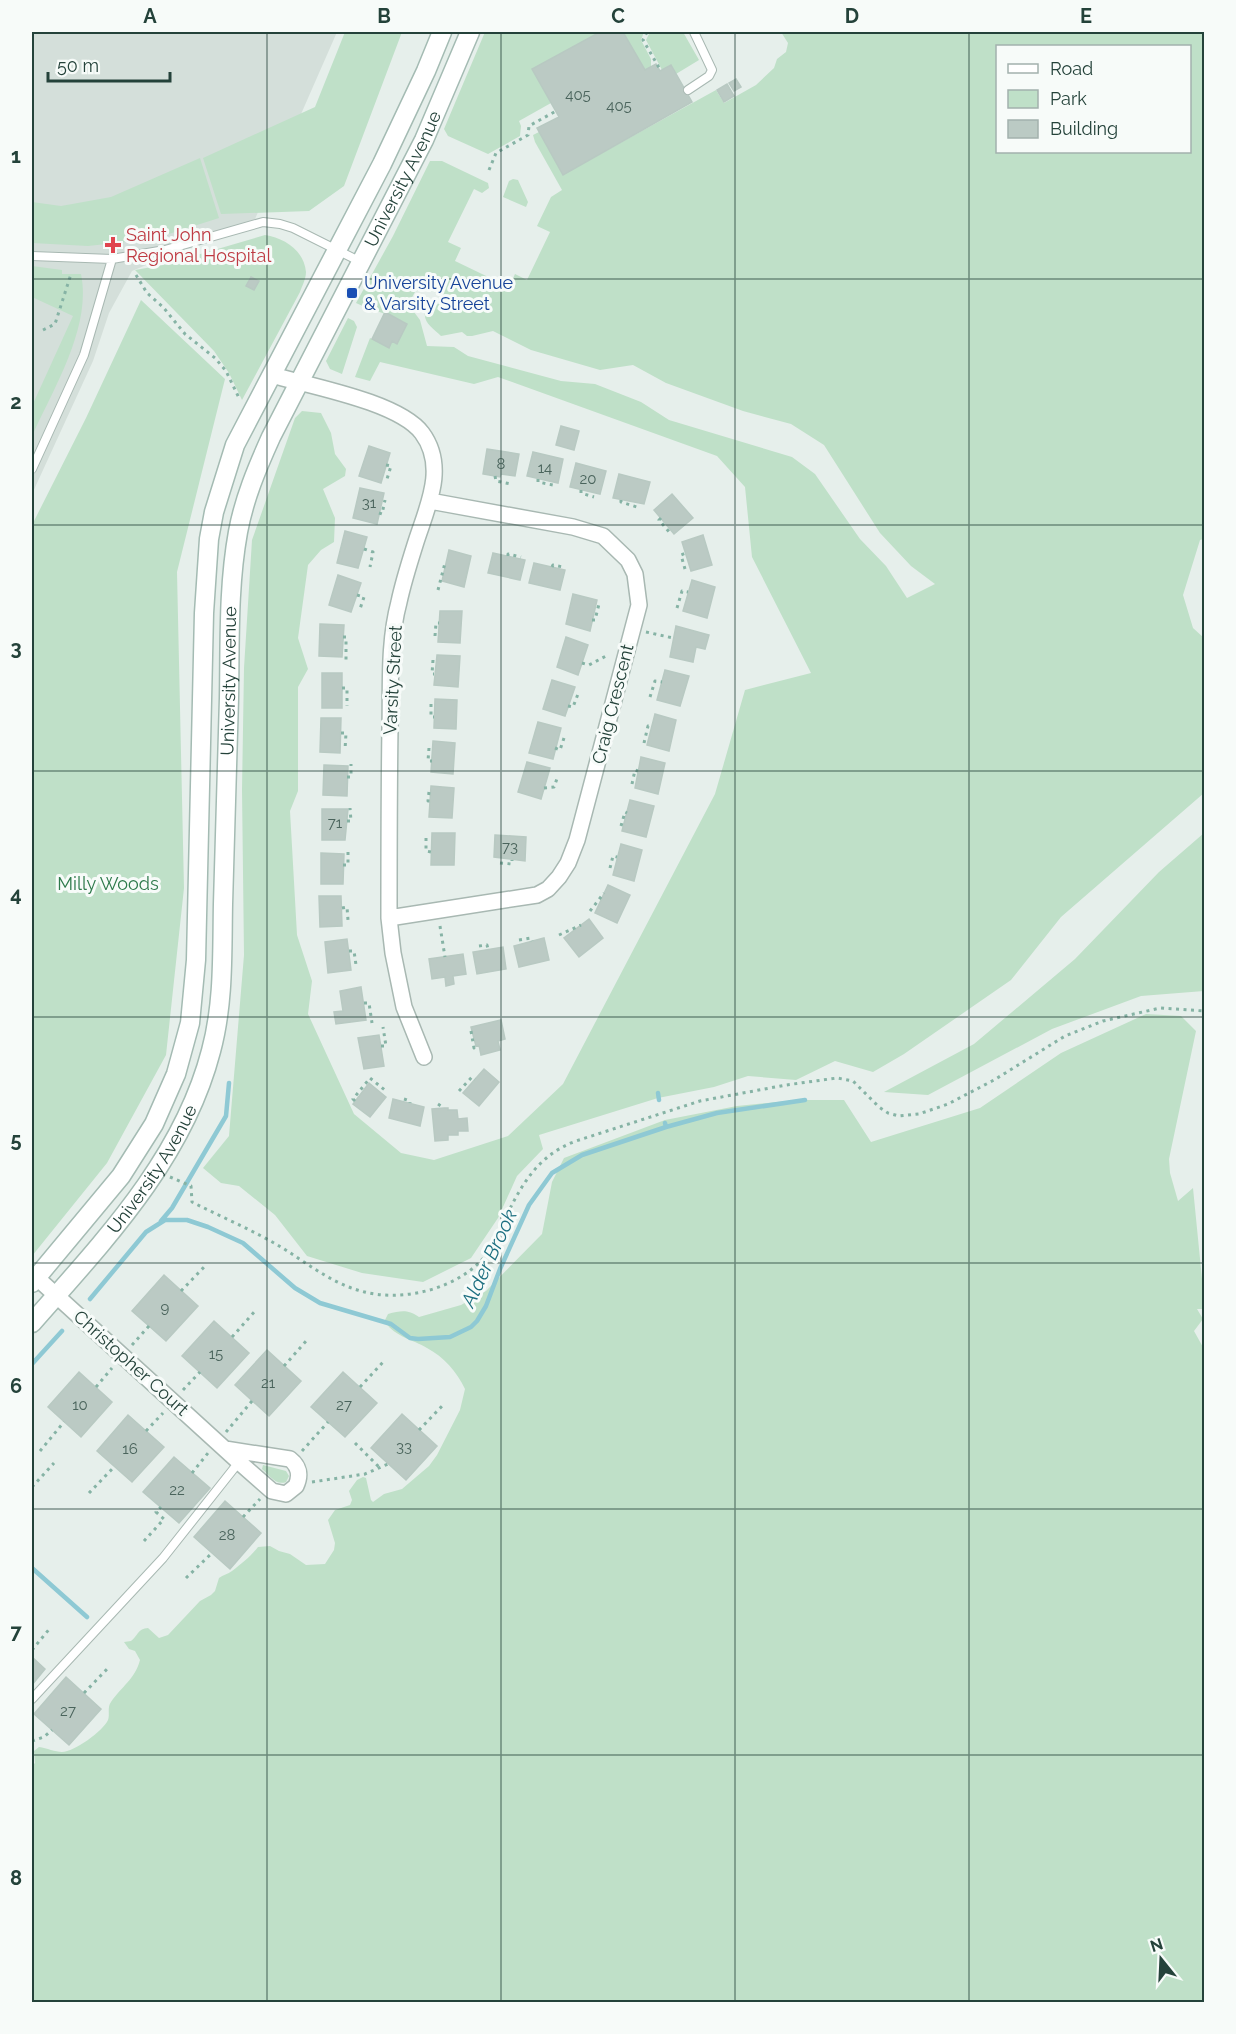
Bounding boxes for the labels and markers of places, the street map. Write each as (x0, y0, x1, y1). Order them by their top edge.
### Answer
place label: Saint John Regional Hospital (126, 224, 271, 266)
marker: Saint John Regional Hospital (104, 236, 122, 254)
place label: University Avenue & Varsity Street (364, 272, 514, 314)
marker: University Avenue & Varsity Street (345, 286, 359, 300)

